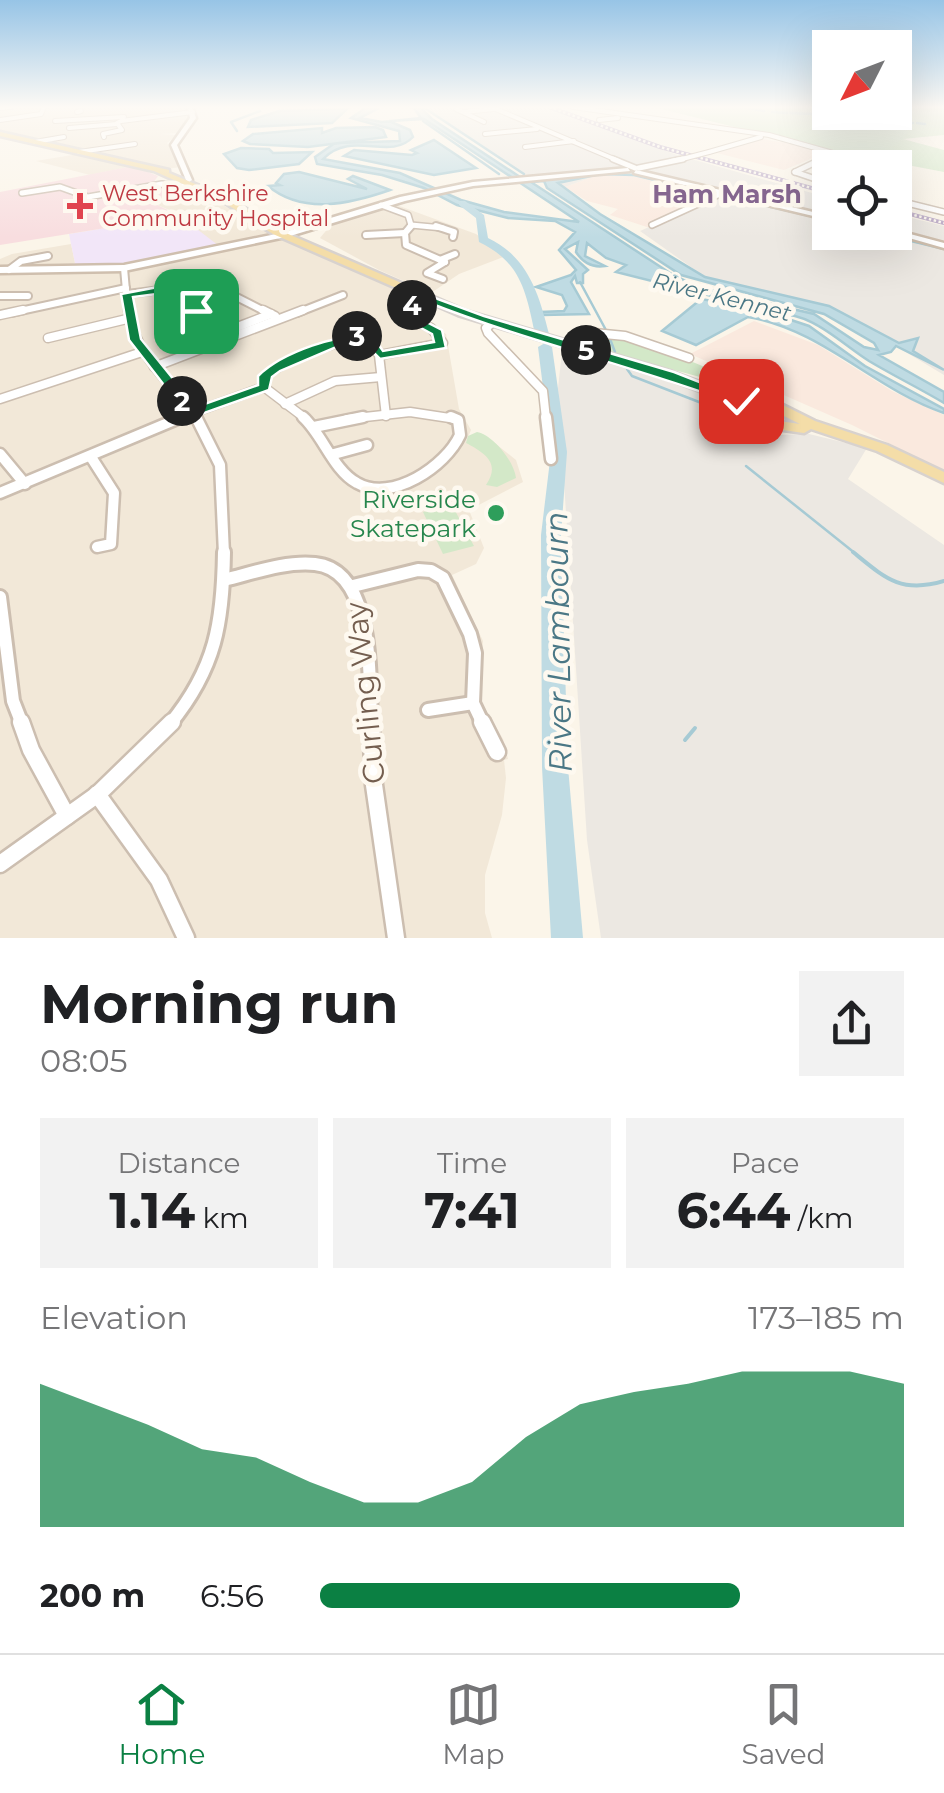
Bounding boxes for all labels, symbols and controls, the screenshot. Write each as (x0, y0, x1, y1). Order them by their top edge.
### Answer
north arrow (812, 30, 912, 130)
map controls (812, 30, 912, 250)
button: locate (812, 150, 912, 250)
district label: Ham Marsh (652, 179, 802, 209)
place label: West Berkshire Community Hospital (102, 180, 329, 232)
marker: West Berkshire Community Hospital (67, 193, 93, 219)
water label: River Kennet (650, 267, 794, 327)
pin (154, 269, 239, 354)
pin: 4 (387, 280, 437, 330)
icon: arrive (169, 284, 224, 339)
text: 4 (402, 288, 422, 322)
pin: 3 (332, 311, 382, 361)
text: 3 (349, 319, 365, 353)
pin: 5 (561, 325, 611, 375)
text: 5 (578, 333, 594, 367)
pin (699, 359, 784, 444)
icon: check (714, 374, 769, 429)
pin: 2 (157, 376, 207, 426)
text: 2 (174, 384, 190, 418)
place label: Riverside Skatepark (350, 484, 476, 543)
marker: Riverside Skatepark (485, 502, 507, 524)
water label: River Lambourn (536, 511, 580, 773)
street label: Curling Way (337, 600, 393, 786)
text: Morning run (40, 970, 398, 1037)
button: share (799, 971, 904, 1076)
text: 08:05 (40, 1041, 128, 1080)
text: Distance (117, 1146, 241, 1180)
text: Time (437, 1146, 507, 1180)
text: Pace (731, 1146, 799, 1180)
text: 1.14 (109, 1180, 195, 1241)
text: 7:41 (424, 1180, 520, 1241)
text: 6:44 (677, 1180, 790, 1241)
text: km (195, 1201, 249, 1235)
text: /km (790, 1201, 853, 1235)
text: Elevation (40, 1298, 188, 1337)
text: 173–185 m (748, 1298, 904, 1337)
text: 200 m (40, 1576, 145, 1615)
text: 6:56 (200, 1576, 264, 1615)
tab: Home (118, 1677, 205, 1771)
tab: Map (442, 1677, 505, 1771)
tab: Saved (741, 1677, 826, 1771)

